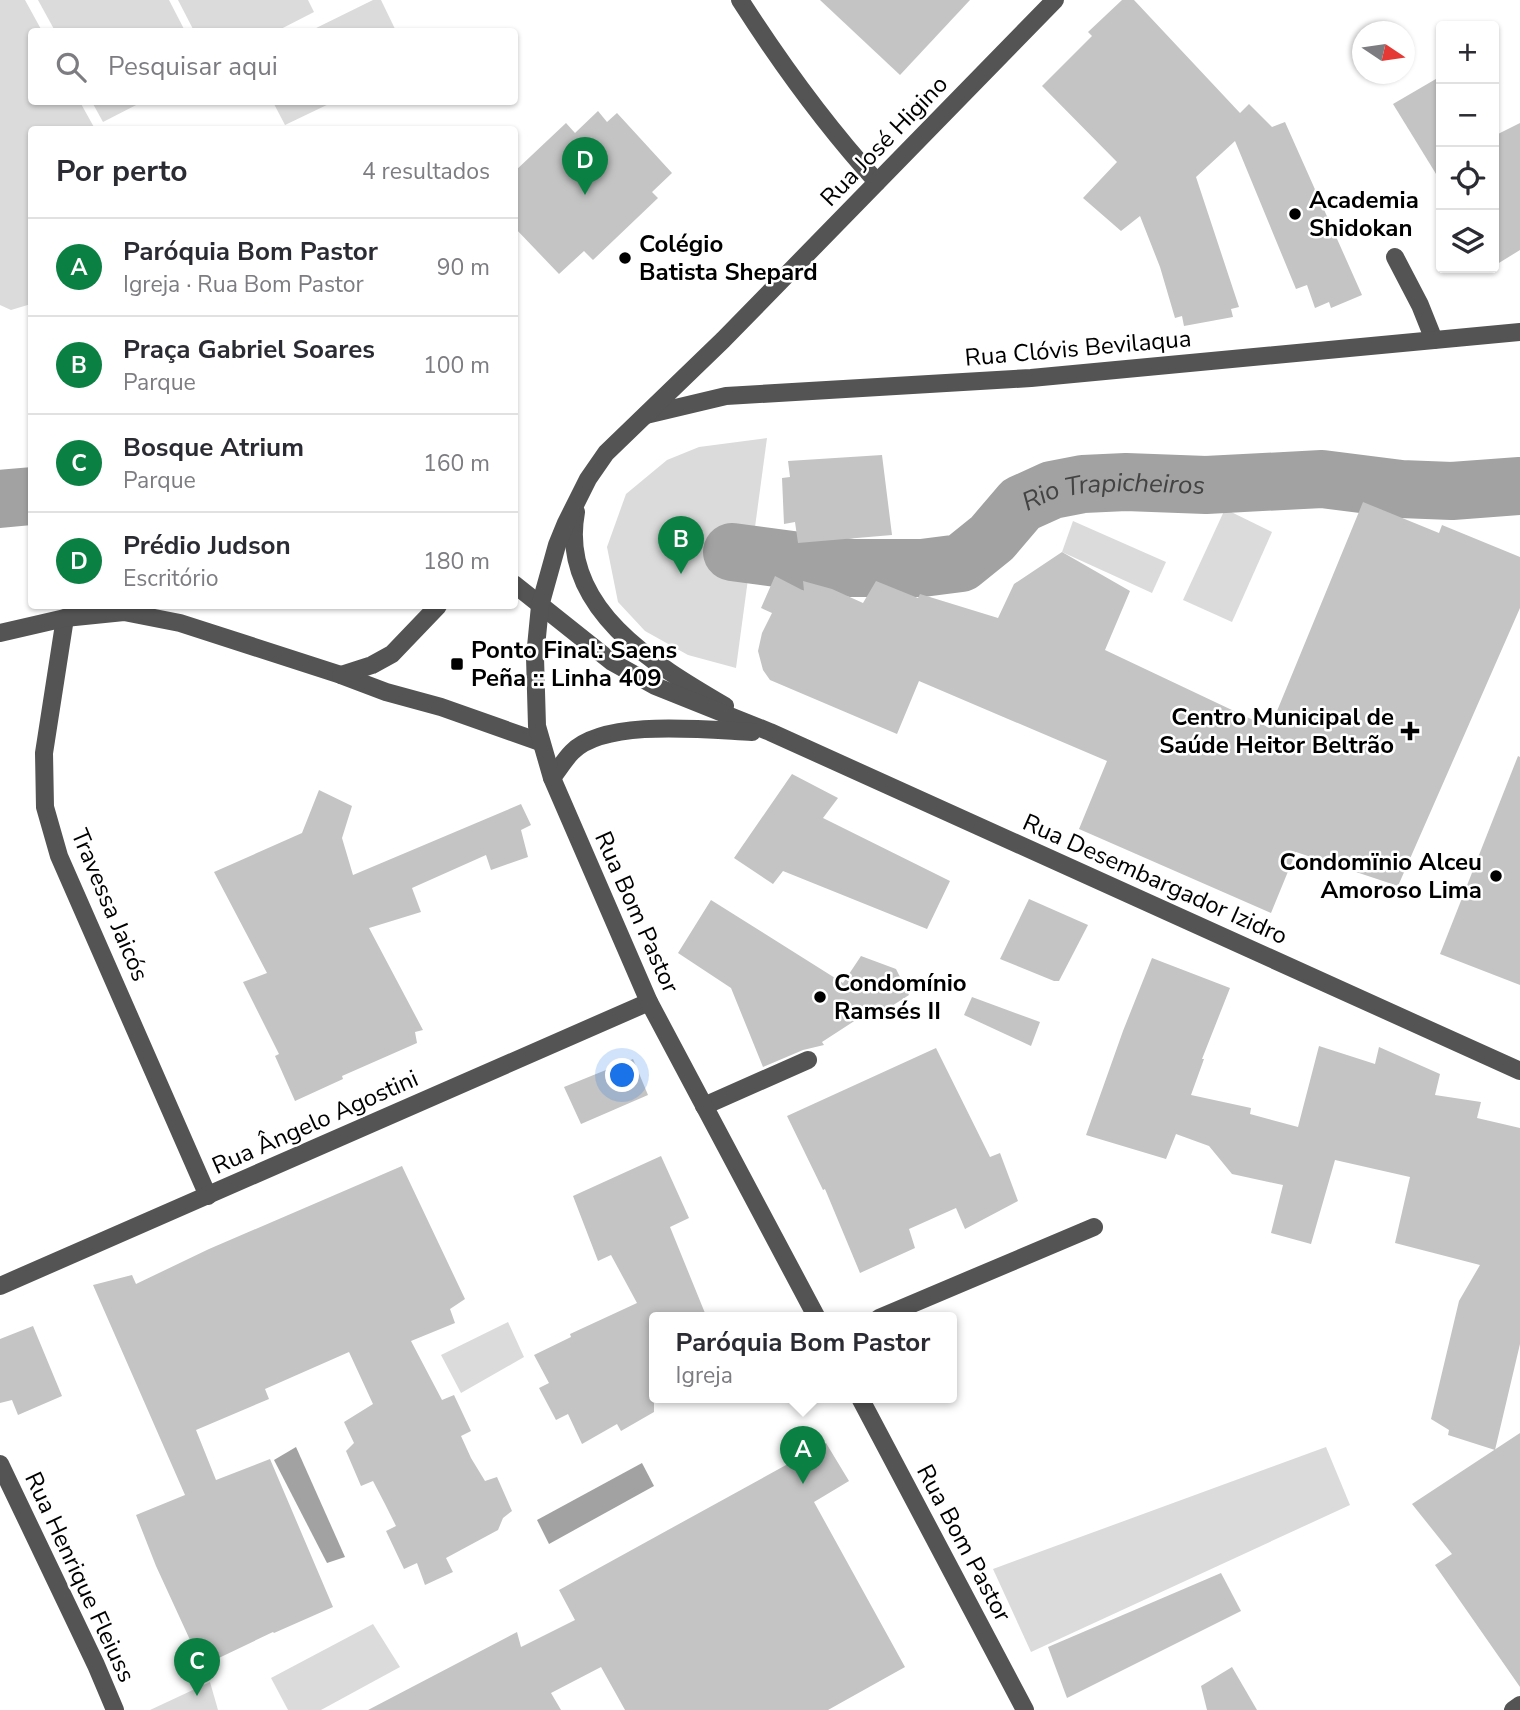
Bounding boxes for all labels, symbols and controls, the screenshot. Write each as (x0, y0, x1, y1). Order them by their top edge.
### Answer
north arrow (1352, 21, 1415, 84)
map controls (1436, 21, 1499, 273)
button: + (1436, 21, 1499, 84)
search box (28, 28, 518, 105)
icon: search (52, 48, 90, 86)
text: Pesquisar aqui (108, 49, 278, 84)
street label: Rua José Higino (813, 69, 955, 213)
button: − (1436, 84, 1499, 147)
pin: D (562, 137, 608, 195)
button: locate (1436, 147, 1499, 210)
text: Por perto (56, 151, 187, 192)
text: 4 resultados (362, 156, 490, 187)
place label: Academia Shidokan (1309, 184, 1419, 244)
marker: Academia Shidokan (1287, 206, 1303, 222)
button: layers (1436, 210, 1499, 273)
place label: Colégio Batista Shepard (639, 228, 818, 288)
text: Paróquia Bom Pastor (123, 234, 378, 269)
marker: Colégio Batista Shepard (617, 250, 633, 266)
text: A (70, 252, 88, 283)
text: 90 m (437, 252, 490, 283)
text: Igreja · Rua Bom Pastor (123, 269, 364, 300)
street label: Rua Clóvis Bevilaqua (963, 322, 1193, 374)
text: Praça Gabriel Soares (123, 332, 375, 367)
text: B (71, 350, 87, 381)
text: 100 m (423, 350, 490, 381)
text: Parque (123, 367, 196, 398)
text: Bosque Atrium (123, 430, 304, 465)
text: C (71, 448, 87, 479)
text: 160 m (423, 448, 490, 479)
text: Parque (123, 465, 196, 496)
water label: Rio Trapicheiros (1016, 465, 1206, 519)
pin: B (658, 516, 704, 574)
text: Prédio Judson (123, 528, 291, 563)
text: D (70, 546, 88, 577)
text: 180 m (423, 546, 490, 577)
text: Escritório (123, 563, 219, 594)
place label: Ponto Final: Saens Peña :: Linha 409 (471, 634, 677, 694)
marker: Ponto Final: Saens Peña :: Linha 409 (449, 656, 465, 672)
place label: Centro Municipal de Saúde Heitor Beltrão (1159, 701, 1394, 761)
marker: Centro Municipal de Saúde Heitor Beltrão (1400, 721, 1420, 741)
street label: Rua Desembargador Izidro (1018, 806, 1292, 952)
street label: Travessa Jaicós (64, 824, 156, 986)
street label: Rua Bom Pastor (587, 826, 687, 998)
place label: Condomïnio Alceu Amoroso Lima (1279, 846, 1482, 906)
marker: Condomïnio Alceu Amoroso Lima (1488, 868, 1504, 884)
place label: Condomínio Ramsés II (834, 967, 967, 1027)
marker: Condomínio Ramsés II (812, 989, 828, 1005)
your location (605, 1058, 639, 1092)
street label: Rua Ângelo Agostini (207, 1062, 423, 1182)
popup (649, 1312, 957, 1403)
text: Paróquia Bom Pastor (676, 1325, 930, 1360)
text: Igreja (676, 1360, 733, 1391)
pin: A (780, 1426, 826, 1484)
street label: Rua Bom Pastor (909, 1459, 1019, 1628)
street label: Rua Henrique Fleiuss (17, 1467, 143, 1687)
pin: C (174, 1638, 220, 1696)

